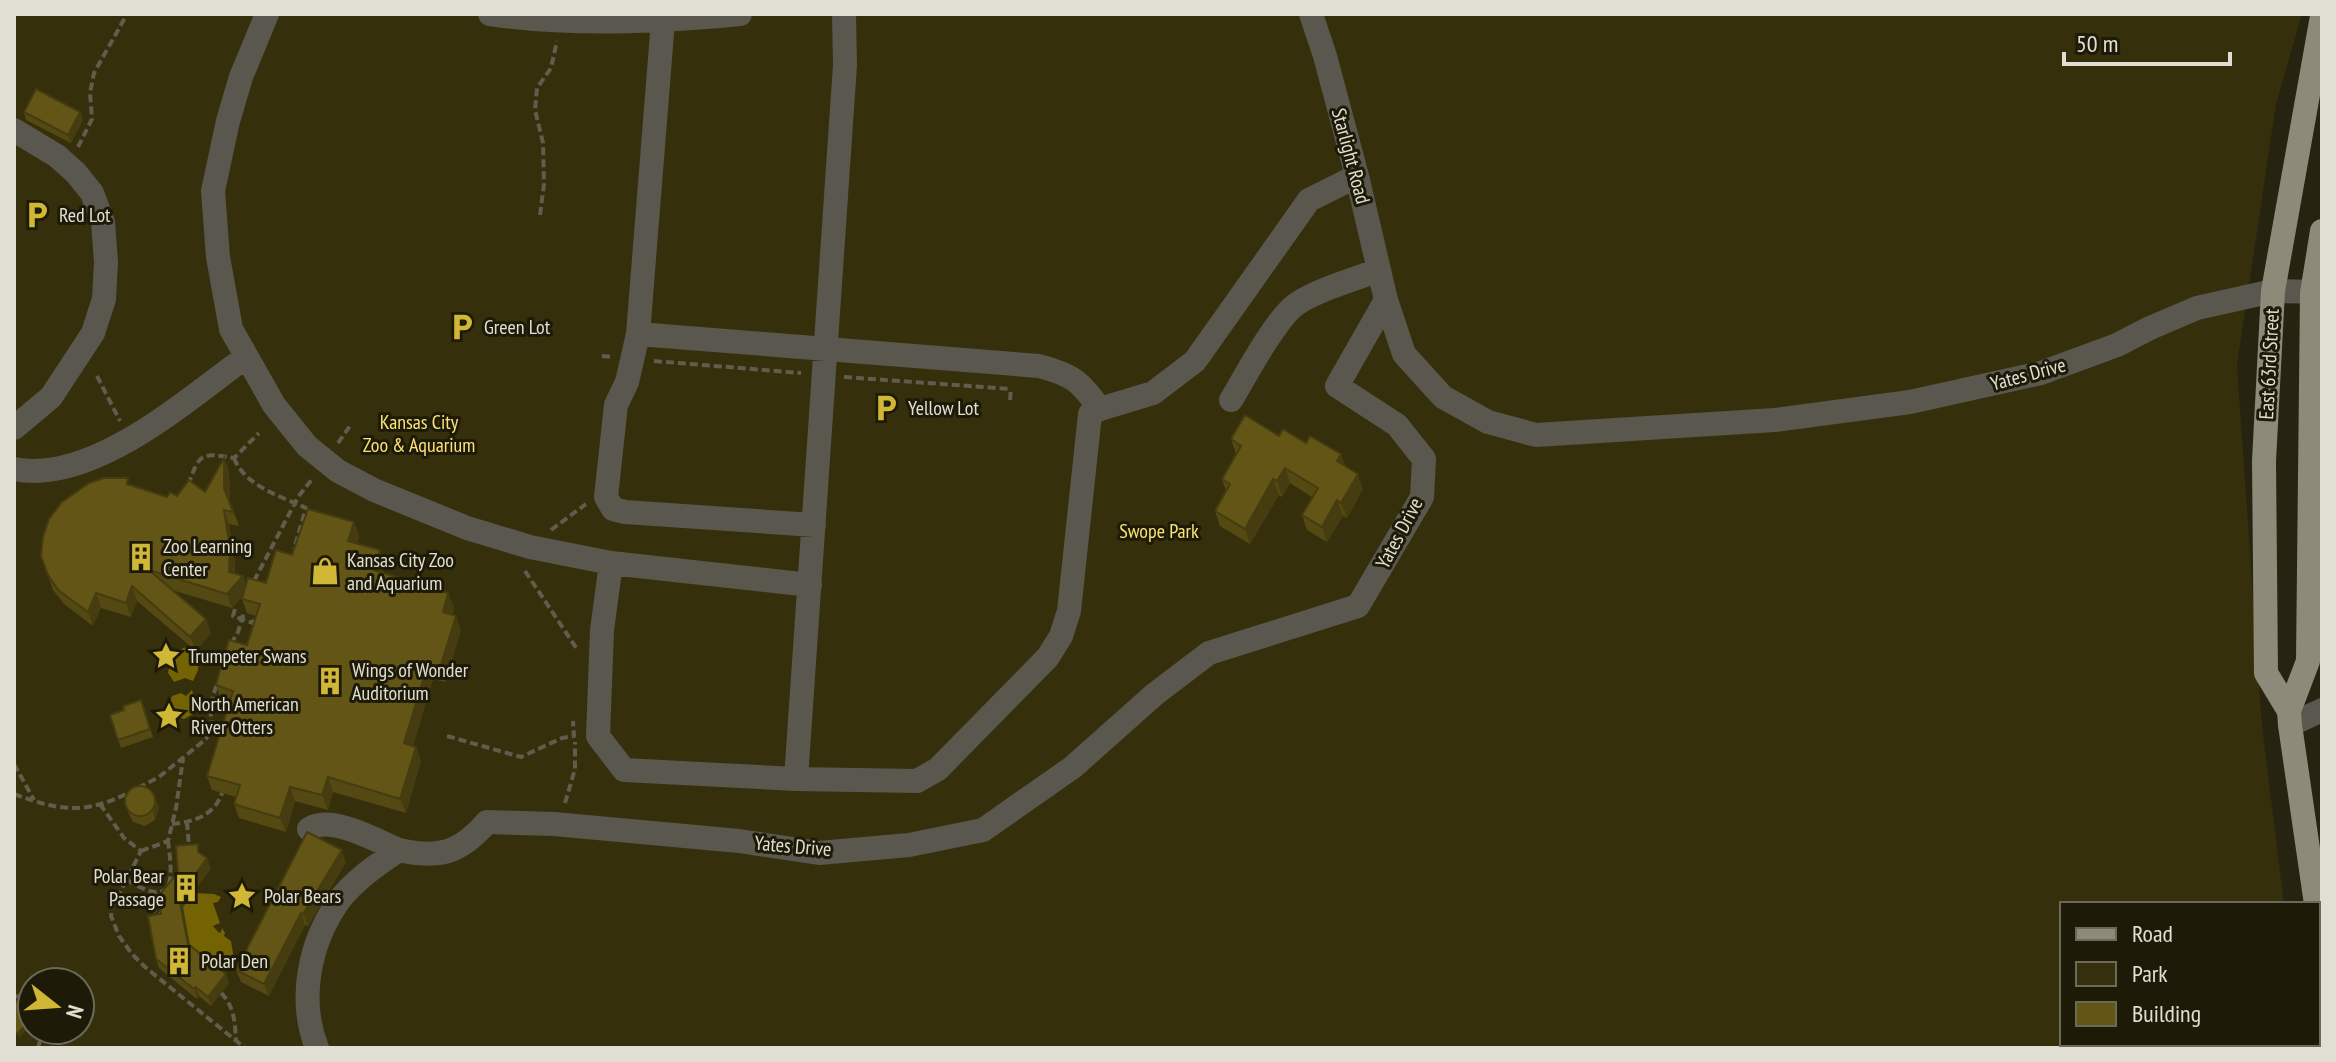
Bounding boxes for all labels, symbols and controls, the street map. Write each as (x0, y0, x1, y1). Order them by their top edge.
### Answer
scale bar (2064, 16, 2230, 66)
text: 50 m (2076, 28, 2118, 59)
street label: Starlight Road (1326, 105, 1376, 207)
parking icon: Red Lot (22, 200, 52, 230)
place label: Red Lot (59, 202, 111, 228)
street label: East 63rd Street (2253, 307, 2285, 420)
parking icon: Green Lot (447, 312, 477, 342)
place label: Green Lot (484, 314, 551, 340)
street label: Yates Drive (1988, 351, 2068, 397)
parking icon: Yellow Lot (871, 393, 901, 423)
place label: Yellow Lot (908, 395, 979, 421)
park label: Kansas City Zoo & Aquarium (363, 409, 475, 458)
street label: Yates Drive (1369, 493, 1429, 573)
park label: Swope Park (1119, 518, 1199, 544)
place label: Zoo Learning Center (163, 533, 252, 582)
building icon: Zoo Learning Center (126, 542, 156, 572)
place label: Kansas City Zoo and Aquarium (347, 547, 454, 596)
shop icon: Kansas City Zoo and Aquarium (310, 556, 340, 586)
place icon: Trumpeter Swans (151, 641, 181, 671)
place label: Trumpeter Swans (188, 643, 307, 669)
place label: Wings of Wonder Auditorium (352, 657, 469, 706)
building icon: Wings of Wonder Auditorium (315, 666, 345, 696)
place label: North American River Otters (191, 691, 299, 740)
place icon: North American River Otters (154, 701, 184, 731)
street label: Yates Drive (754, 830, 832, 862)
place label: Polar Bear Passage (93, 863, 165, 912)
building icon: Polar Bear Passage (171, 873, 201, 903)
place icon: Polar Bears (227, 881, 257, 911)
place label: Polar Bears (264, 883, 342, 909)
legend (2060, 902, 2320, 1046)
text: Road (2132, 918, 2173, 949)
building icon: Polar Den (164, 946, 194, 976)
place label: Polar Den (201, 948, 268, 974)
text: Park (2132, 958, 2168, 989)
north arrow (16, 966, 96, 1046)
text: Building (2132, 998, 2201, 1029)
text: N (60, 1002, 90, 1022)

